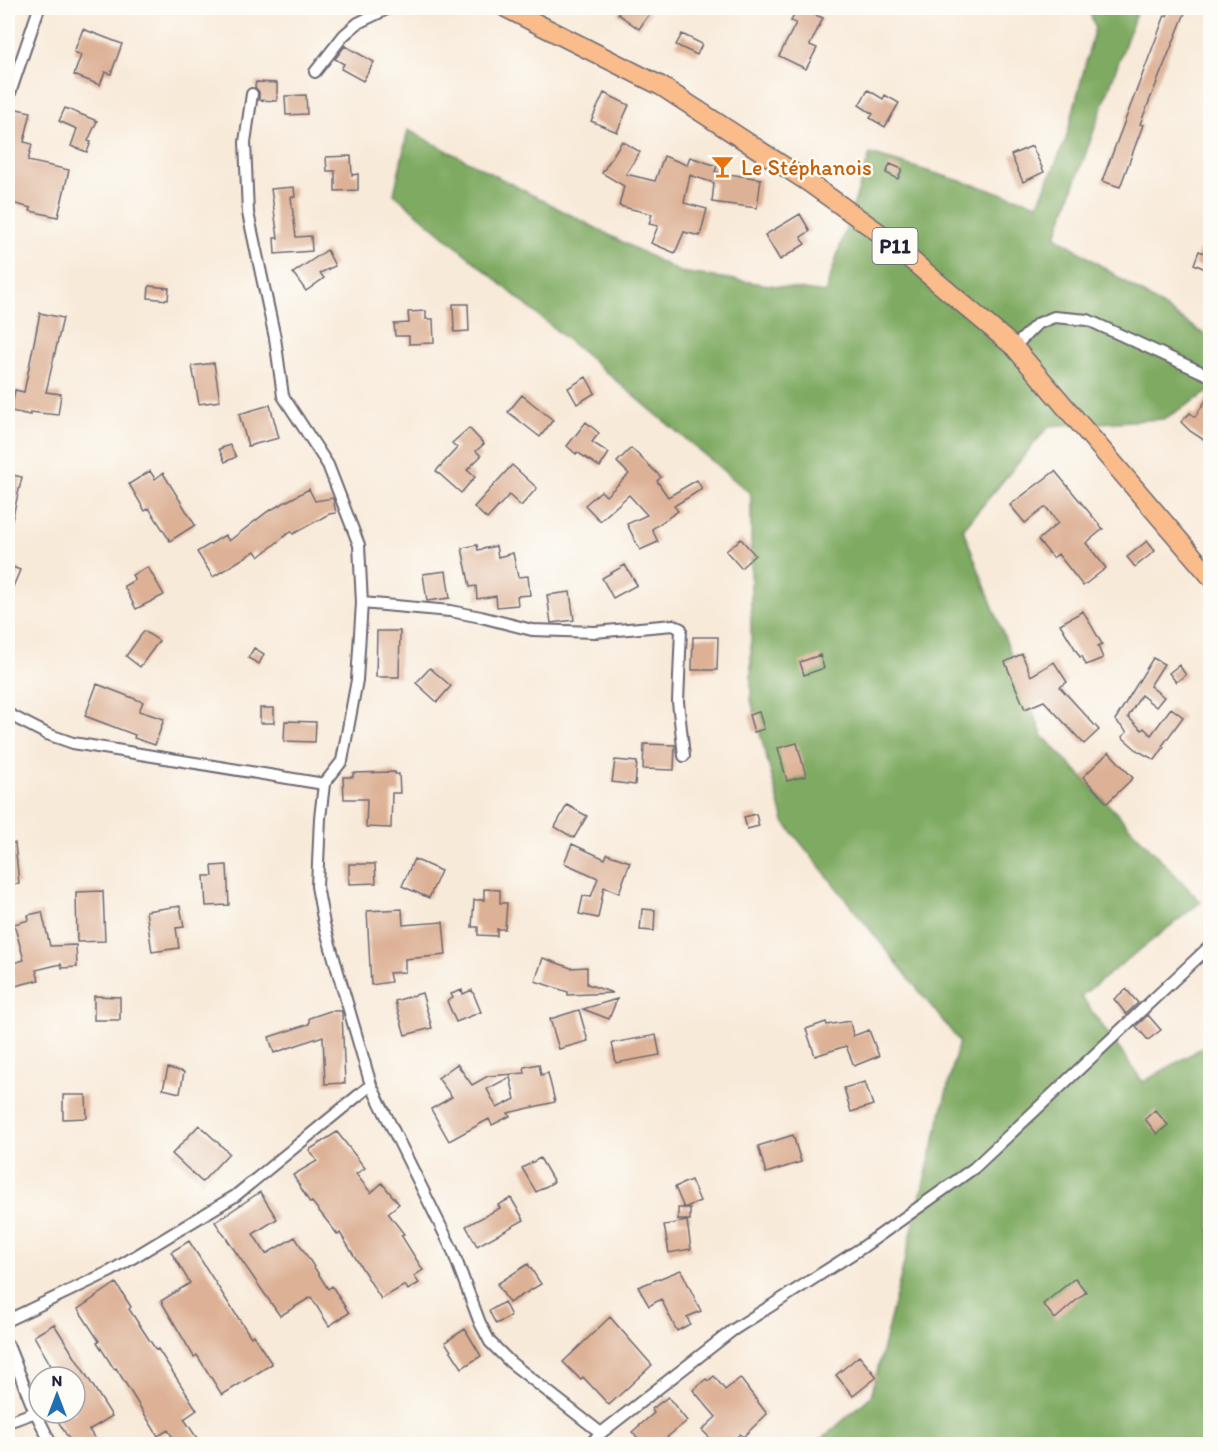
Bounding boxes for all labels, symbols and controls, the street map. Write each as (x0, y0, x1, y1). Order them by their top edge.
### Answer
bar icon: Le Stéphanois (710, 154, 736, 180)
place label: Le Stéphanois (741, 154, 872, 181)
road number: P11 (872, 228, 918, 264)
north arrow (27, 1365, 87, 1425)
text: N (52, 1371, 62, 1390)

